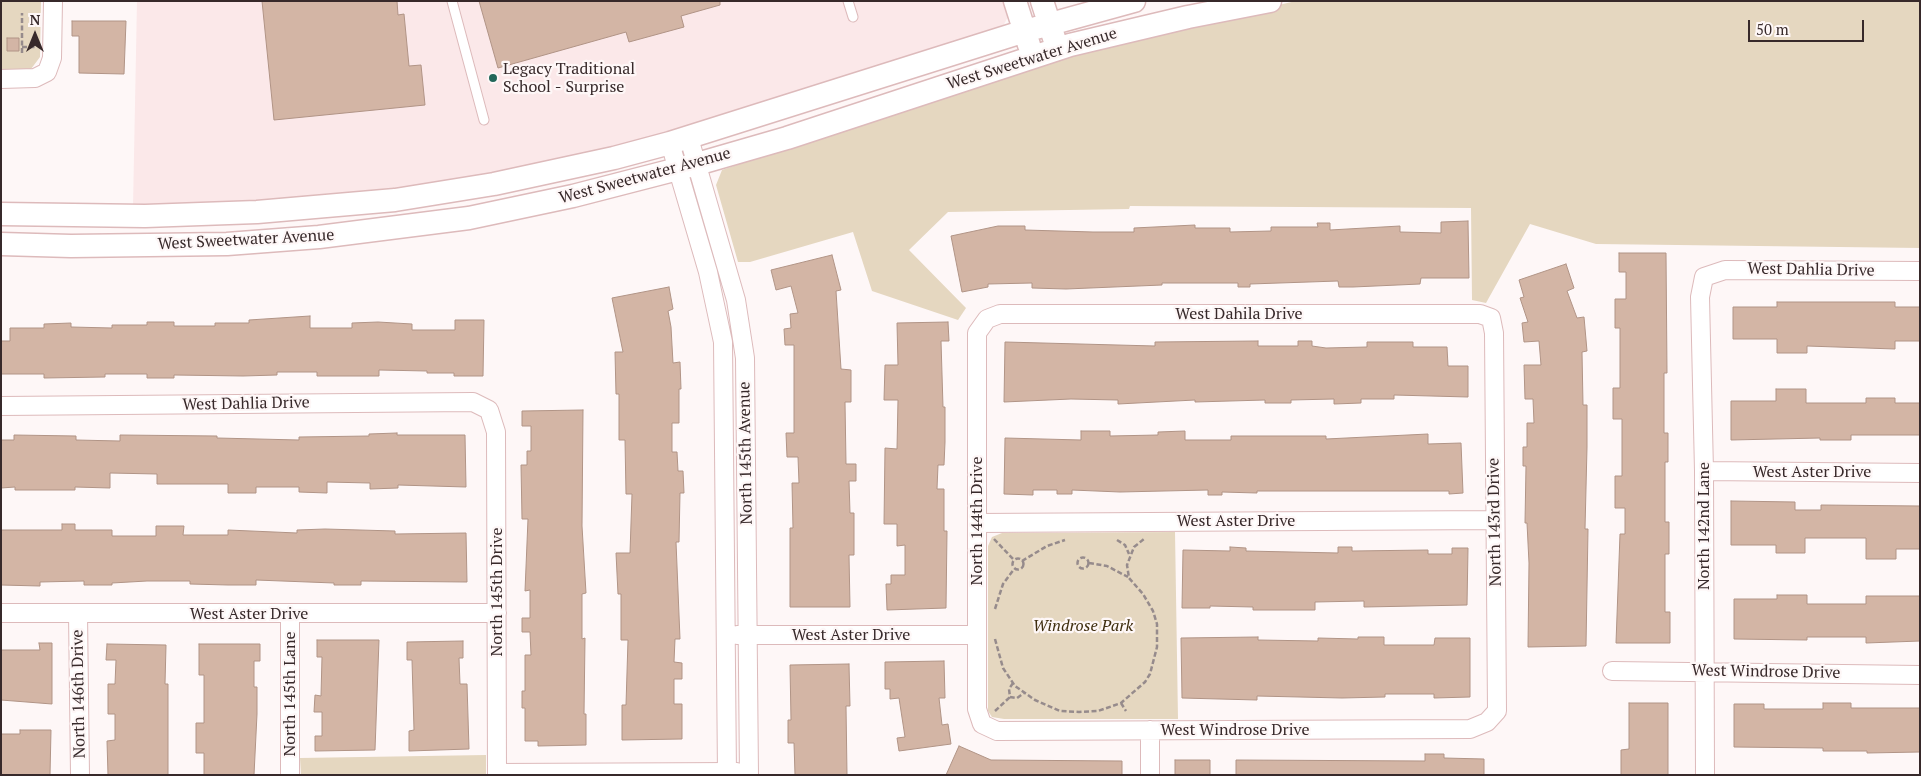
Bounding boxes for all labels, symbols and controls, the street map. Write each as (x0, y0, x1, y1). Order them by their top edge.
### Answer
north arrow (10, 10, 60, 60)
text: N (30, 10, 40, 29)
scale bar (1751, 10, 1867, 42)
text: 50 m (1756, 19, 1789, 39)
street label: West Sweetwater Avenue (945, 24, 1119, 94)
place label: Legacy Traditional School - Surprise (503, 59, 635, 97)
marker: Legacy Traditional School - Surprise (487, 72, 499, 84)
street label: West Sweetwater Avenue (557, 144, 733, 208)
street label: West Sweetwater Avenue (157, 226, 335, 254)
street label: West Dahlia Drive (1747, 259, 1875, 281)
street label: West Dahila Drive (1175, 304, 1303, 324)
street label: North 145th Avenue (735, 381, 757, 525)
street label: West Dahlia Drive (182, 393, 310, 415)
street label: North 144th Drive (967, 457, 987, 585)
street label: North 143rd Drive (1484, 458, 1506, 586)
street label: North 142nd Lane (1694, 462, 1714, 590)
street label: West Aster Drive (1753, 462, 1871, 482)
street label: West Aster Drive (1177, 511, 1295, 531)
street label: North 145th Drive (487, 528, 507, 656)
street label: West Aster Drive (190, 604, 308, 624)
park label: Windrose Park (1033, 616, 1133, 636)
street label: West Aster Drive (792, 625, 910, 645)
street label: North 146th Drive (68, 629, 90, 759)
street label: North 145th Lane (280, 631, 300, 757)
street label: West Windrose Drive (1691, 661, 1841, 683)
street label: West Windrose Drive (1161, 720, 1309, 740)

